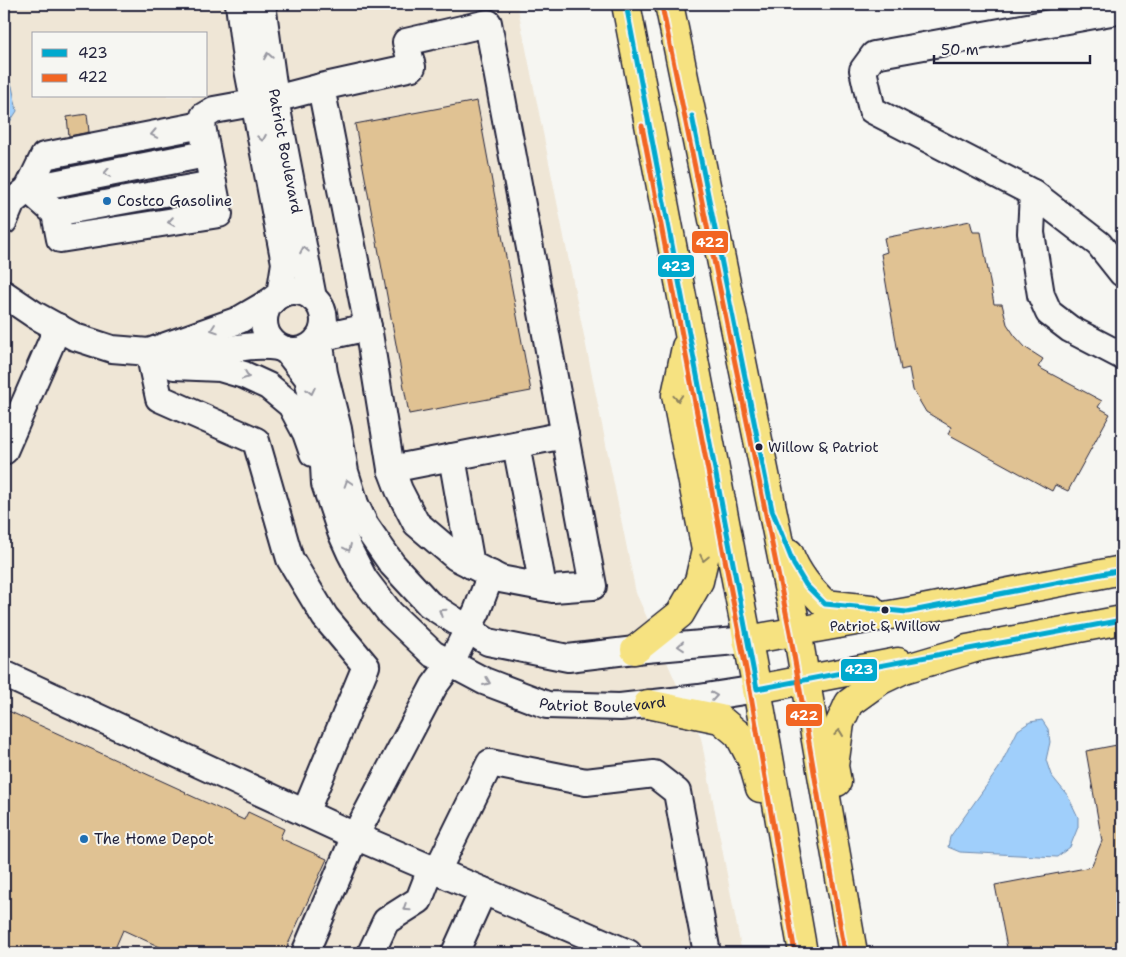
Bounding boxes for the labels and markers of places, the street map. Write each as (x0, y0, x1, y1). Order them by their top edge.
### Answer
place label: Costco Gasoline (117, 191, 232, 211)
marker: Costco Gasoline (101, 195, 113, 207)
place label: Willow & Patriot (768, 438, 879, 456)
marker: Willow & Patriot (754, 442, 764, 452)
marker: Patriot & Willow (880, 605, 890, 615)
place label: Patriot & Willow (830, 617, 940, 635)
place label: The Home Depot (94, 829, 214, 849)
marker: The Home Depot (78, 833, 90, 845)

